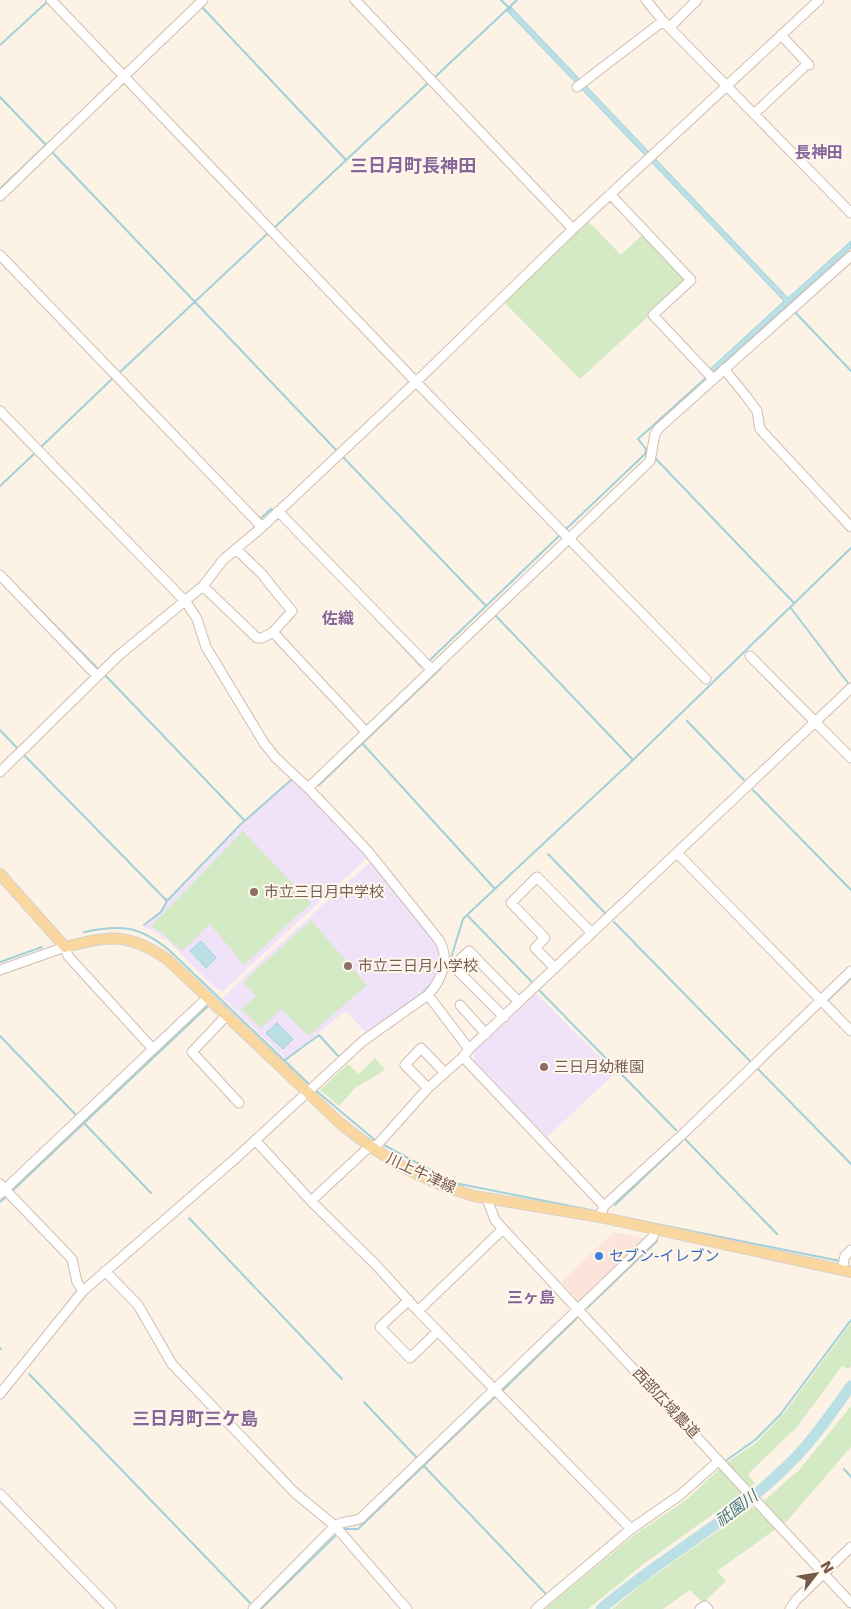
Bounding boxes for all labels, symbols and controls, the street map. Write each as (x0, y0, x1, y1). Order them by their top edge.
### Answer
district label: 長神田 (795, 143, 843, 162)
district label: 三日月町長神田 (350, 155, 476, 176)
district label: 佐織 (321, 609, 354, 628)
place label: 市立三日月中学校 (264, 883, 384, 901)
marker: 市立三日月中学校 (248, 886, 260, 898)
place label: 市立三日月小学校 (358, 957, 478, 975)
marker: 市立三日月小学校 (342, 960, 354, 972)
place label: 三日月幼稚園 (554, 1058, 644, 1076)
marker: 三日月幼稚園 (538, 1061, 550, 1073)
street label: 川上牛津線 (383, 1149, 459, 1197)
place label: セブン-イレブン (609, 1247, 719, 1265)
marker: セブン-イレブン (593, 1250, 605, 1262)
district label: 三ヶ島 (507, 1288, 555, 1307)
street label: 西部広域農道 (629, 1364, 703, 1442)
district label: 三日月町三ケ島 (132, 1408, 258, 1429)
water label: 祇園川 (711, 1485, 763, 1530)
north arrow (791, 1549, 841, 1599)
text: N (817, 1558, 837, 1576)

